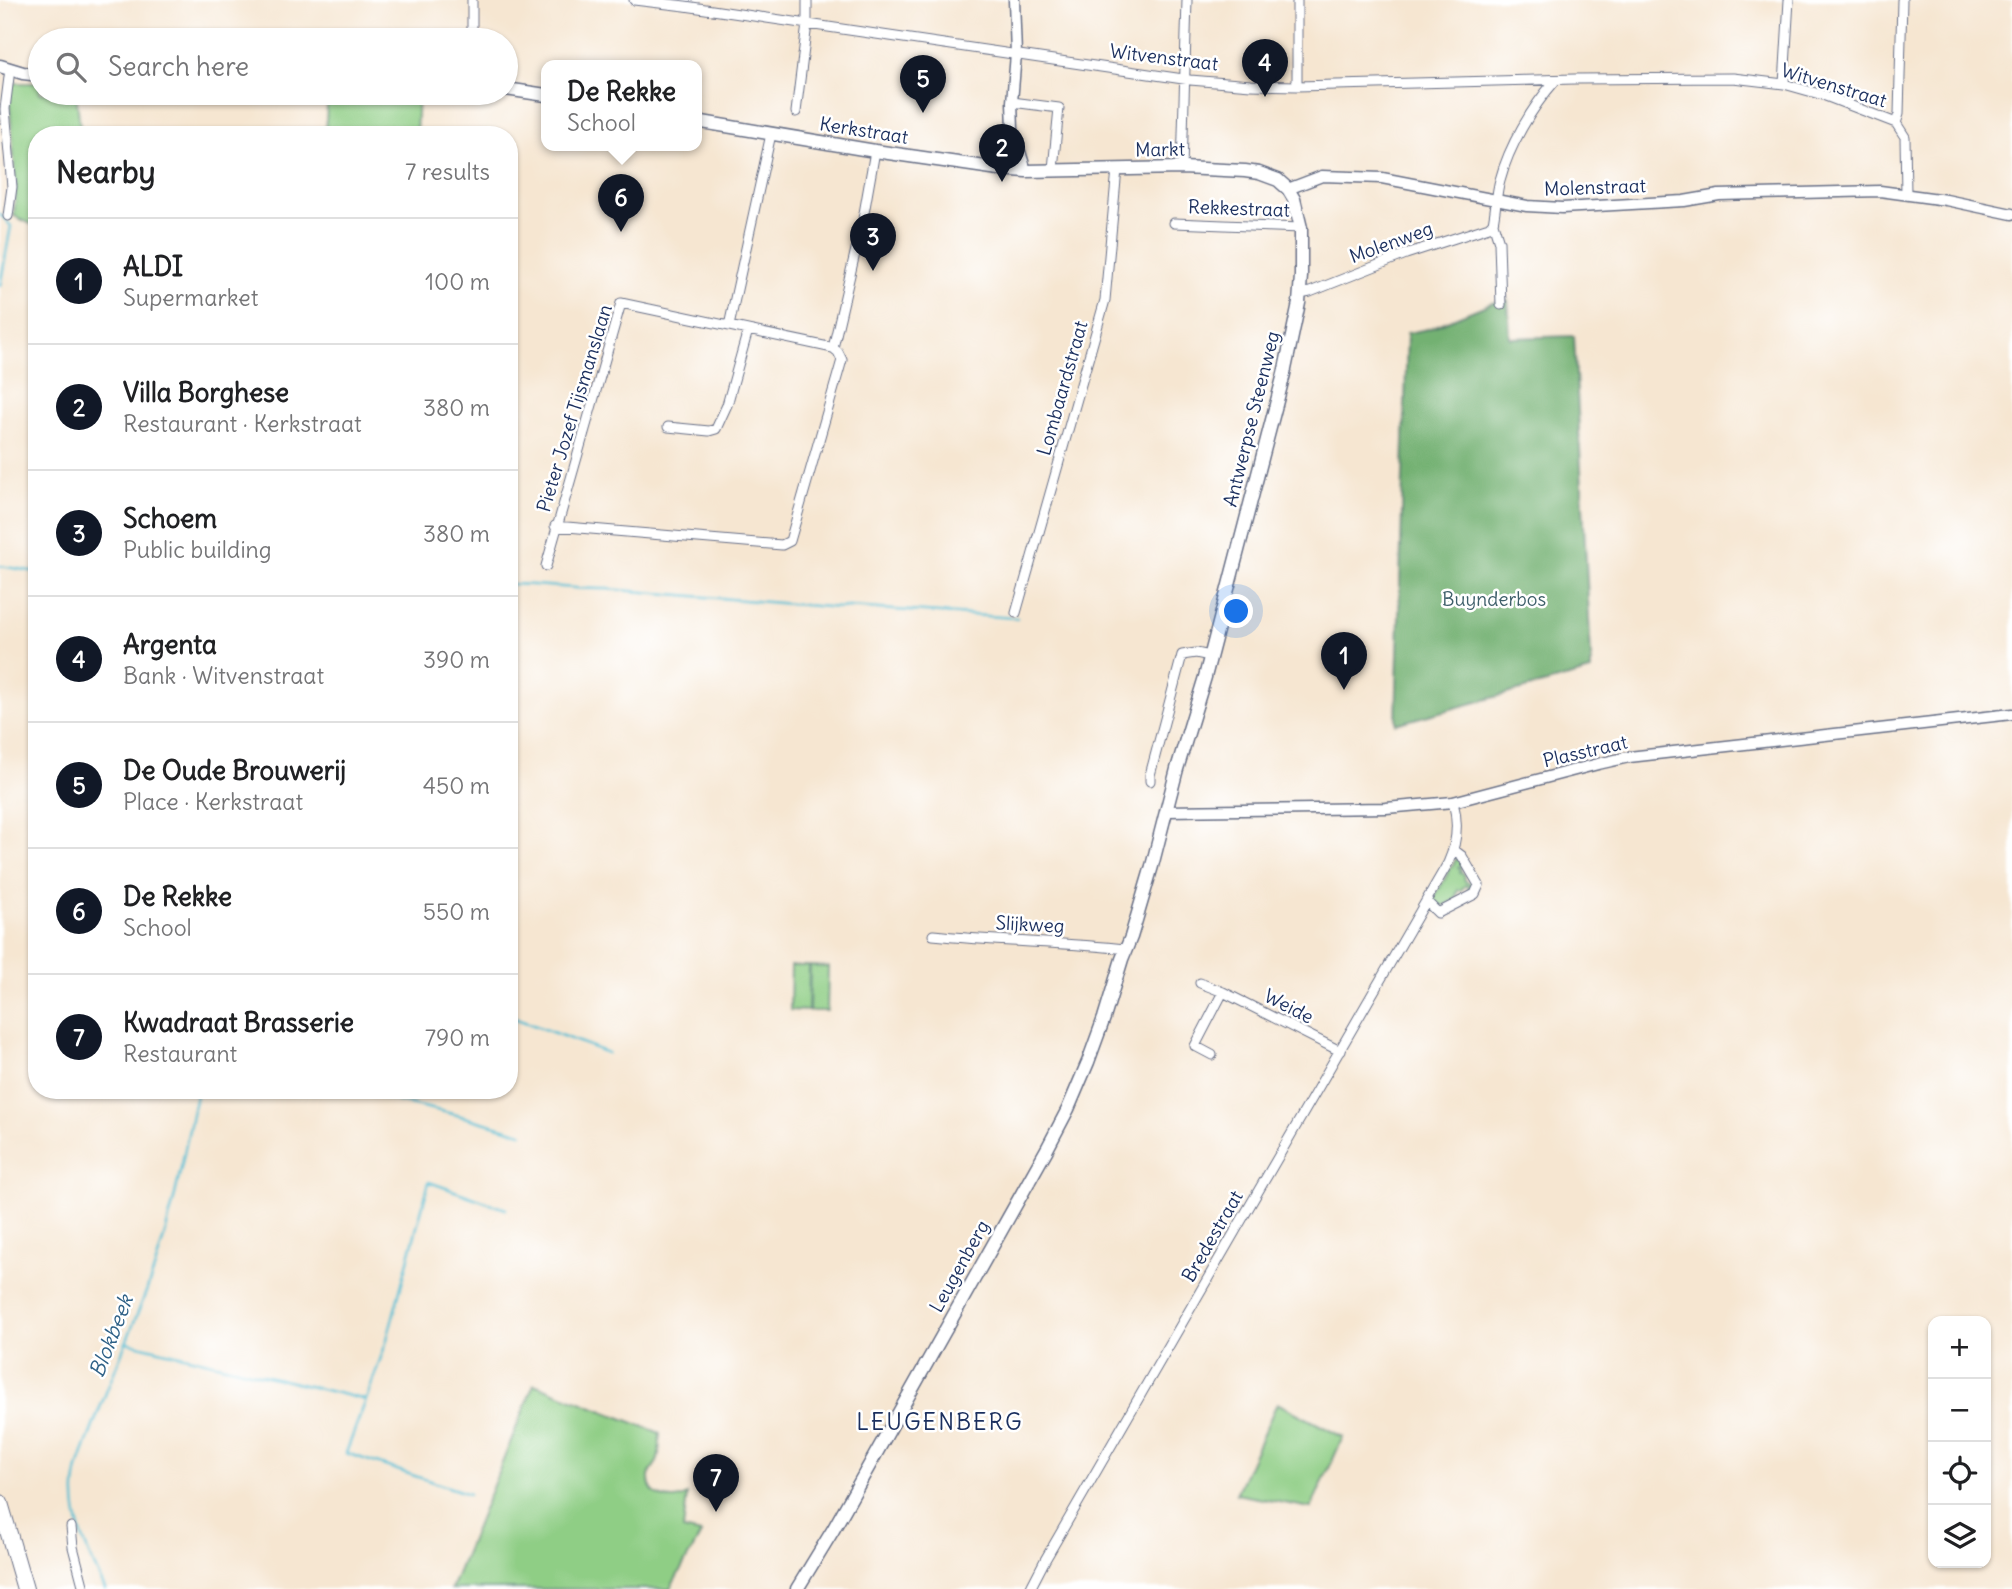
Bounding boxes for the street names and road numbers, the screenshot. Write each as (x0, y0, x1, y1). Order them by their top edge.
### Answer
street label: Witvenstraat (1108, 38, 1220, 76)
street label: Witvenstraat (1778, 58, 1890, 112)
street label: Kerkstraat (818, 111, 910, 149)
street label: Markt (1135, 137, 1185, 161)
street label: Molenstraat (1544, 173, 1646, 201)
street label: Rekkestraat (1188, 194, 1290, 222)
street label: Molenweg (1346, 216, 1436, 268)
street label: Pieter Jozef Tijsmanslaan (531, 301, 617, 515)
street label: Lombaardstraat (1031, 318, 1093, 458)
street label: Antwerpse Steenweg (1218, 329, 1284, 509)
street label: Plasstraat (1541, 730, 1629, 772)
street label: Slijkweg (995, 910, 1065, 938)
street label: Weide (1260, 983, 1318, 1029)
street label: Bredestraat (1176, 1186, 1248, 1286)
street label: Leugenberg (924, 1216, 994, 1316)

